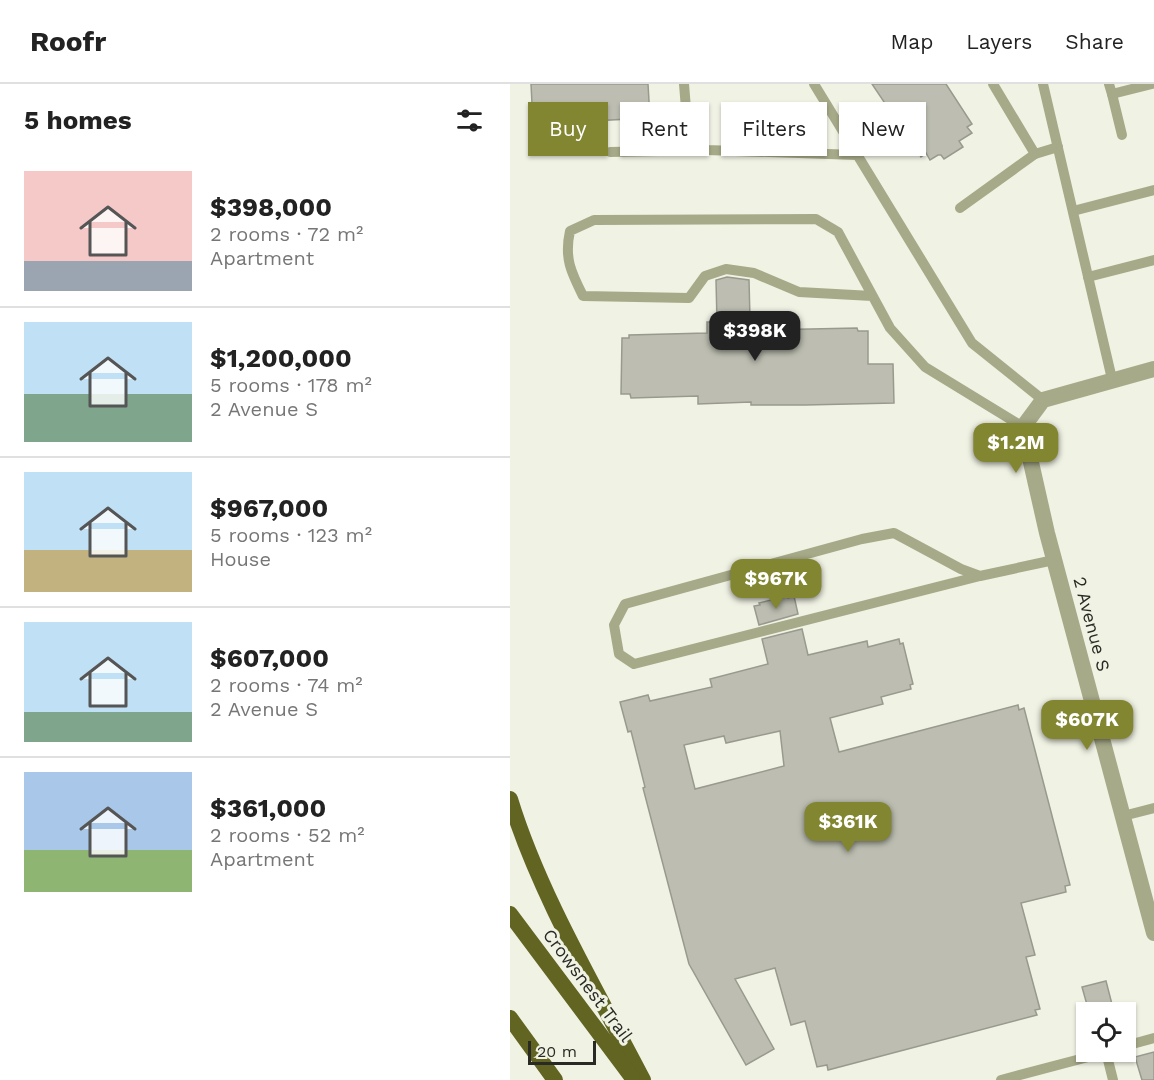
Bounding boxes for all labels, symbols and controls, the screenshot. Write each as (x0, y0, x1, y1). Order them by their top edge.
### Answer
text: Roofr (30, 25, 106, 58)
text: Map (890, 29, 933, 54)
text: Layers (966, 29, 1032, 54)
text: Share (1065, 29, 1124, 54)
chip: Buy (528, 102, 608, 156)
chip: Rent (620, 102, 709, 156)
chip: Filters (721, 102, 827, 156)
chip: New (839, 102, 926, 156)
icon: filters (453, 104, 486, 137)
text: 5 homes (24, 105, 132, 135)
text: $398,000 (210, 192, 332, 222)
icon: home (72, 195, 144, 267)
text: 2 rooms · 72 m² (210, 222, 363, 246)
text: Apartment (210, 246, 314, 270)
pin: $398K (713, 311, 797, 362)
text: $398K (723, 318, 787, 342)
text: $1,200,000 (210, 343, 352, 373)
icon: home (72, 346, 144, 418)
text: 5 rooms · 178 m² (210, 373, 372, 397)
text: 2 Avenue S (210, 397, 318, 421)
pin: $1.2M (974, 423, 1058, 474)
text: $1.2M (987, 430, 1045, 454)
text: $967,000 (210, 493, 328, 523)
icon: home (72, 496, 144, 568)
text: 5 rooms · 123 m² (210, 523, 372, 547)
text: House (210, 547, 271, 571)
pin: $967K (734, 559, 818, 610)
text: $967K (744, 566, 808, 590)
street label: 2 Avenue S (1069, 574, 1115, 674)
text: $607,000 (210, 643, 329, 673)
icon: home (72, 646, 144, 718)
text: 2 rooms · 74 m² (210, 673, 363, 697)
text: 2 Avenue S (210, 697, 318, 721)
pin: $607K (1045, 700, 1129, 751)
text: $607K (1055, 707, 1119, 731)
text: $361,000 (210, 793, 326, 823)
icon: home (72, 796, 144, 868)
pin: $361K (806, 802, 890, 853)
text: $361K (818, 809, 878, 833)
text: 2 rooms · 52 m² (210, 823, 365, 847)
text: Apartment (210, 847, 314, 871)
street label: Crowsnest Trail (539, 925, 638, 1046)
map controls (1076, 1002, 1136, 1062)
button: locate (1076, 1002, 1136, 1062)
scale bar (528, 1038, 596, 1066)
text: 20 m (537, 1042, 577, 1061)

